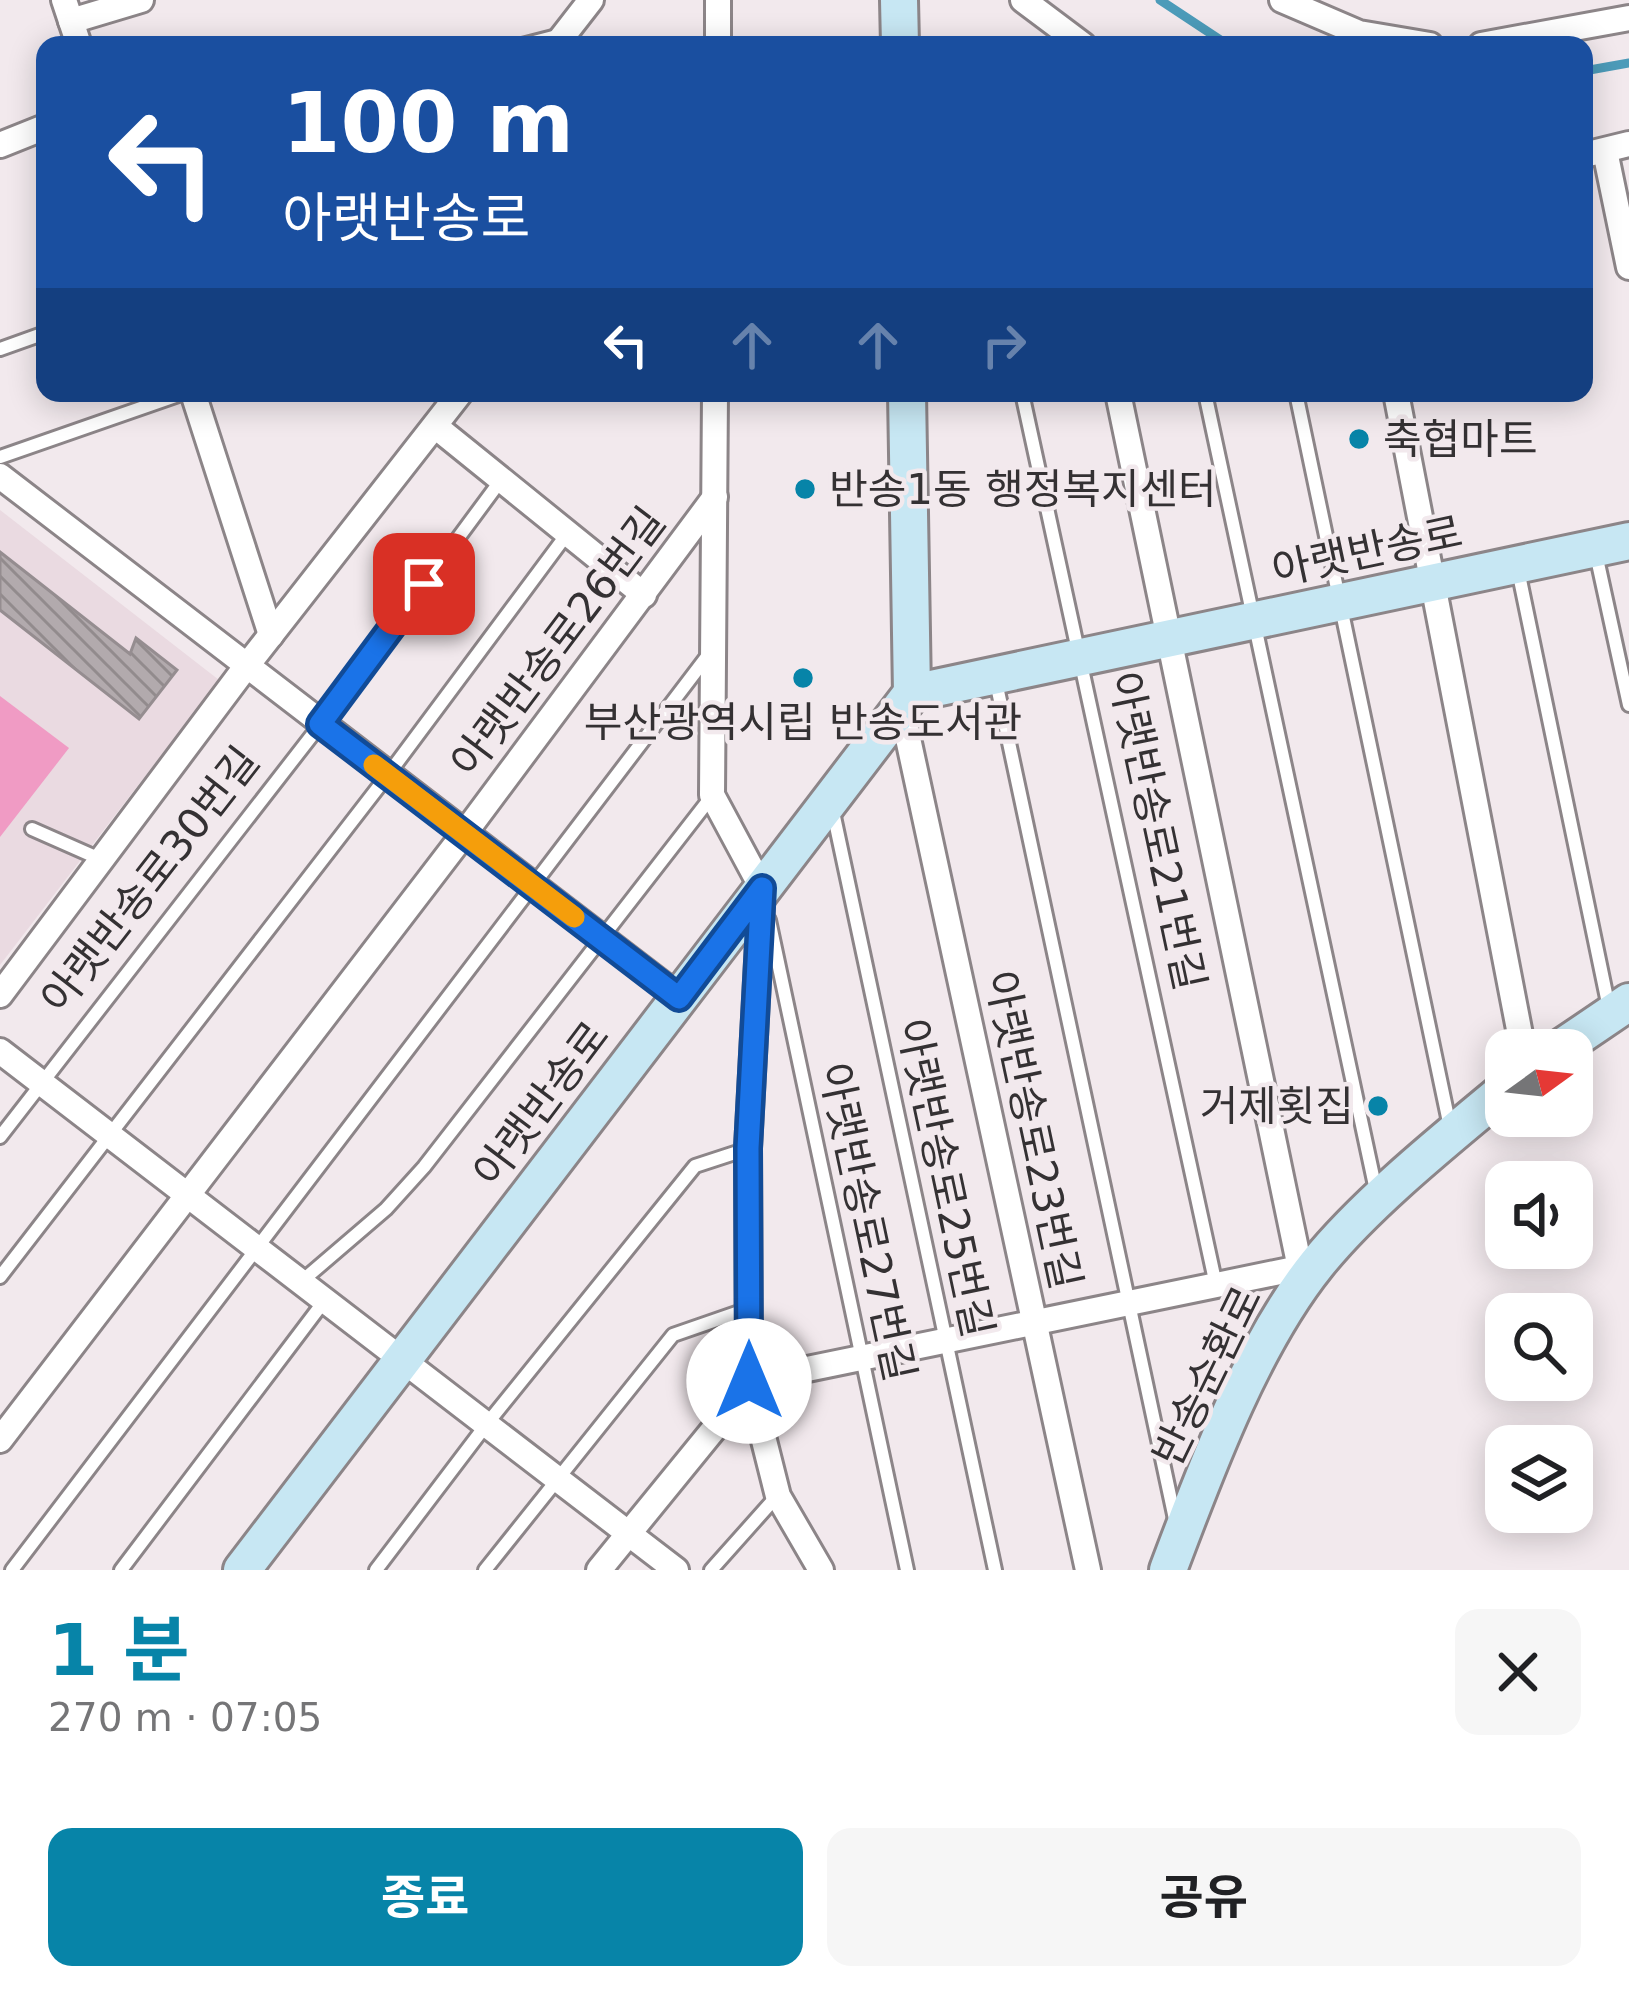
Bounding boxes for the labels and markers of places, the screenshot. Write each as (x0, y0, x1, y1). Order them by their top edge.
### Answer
place label: 축협마트 (1383, 415, 1538, 464)
marker: 축협마트 (1346, 426, 1372, 452)
place label: 반송1동 행정복지센터 (829, 465, 1217, 514)
marker: 반송1동 행정복지센터 (792, 476, 818, 502)
pin (373, 533, 475, 635)
marker: 부산광역시립 반송도서관 (790, 665, 816, 691)
place label: 부산광역시립 반송도서관 (584, 698, 1022, 747)
place label: 거제횟집 (1199, 1082, 1354, 1131)
marker: 거제횟집 (1365, 1093, 1391, 1119)

